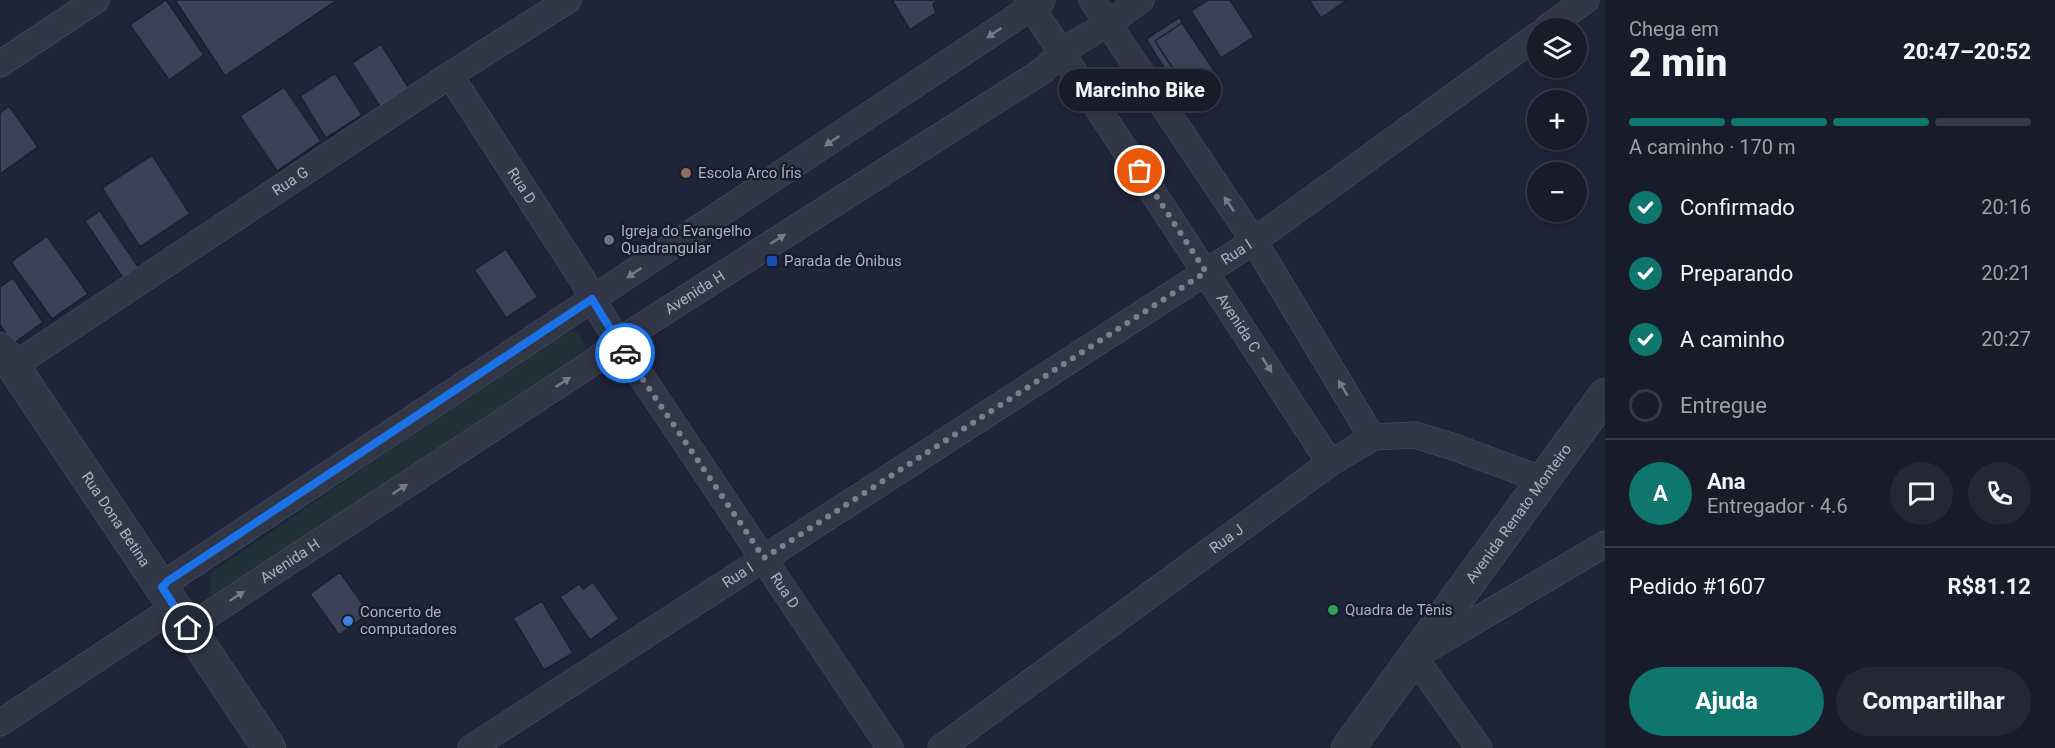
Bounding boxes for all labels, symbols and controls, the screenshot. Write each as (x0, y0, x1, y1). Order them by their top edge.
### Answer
text: Chega em (1629, 17, 1719, 41)
map controls (1527, 18, 1587, 222)
button: layers (1527, 18, 1587, 78)
one-way arrow (986, 27, 1002, 38)
text: 20:47–20:52 (1903, 39, 2031, 64)
text: 2 min (1629, 40, 1727, 86)
callout: Marcinho Bike (1059, 69, 1221, 111)
text: Marcinho Bike (1075, 78, 1205, 102)
button: + (1527, 90, 1587, 150)
one-way arrow (824, 135, 840, 147)
text: A caminho · 170 m (1629, 135, 1796, 159)
pin (1114, 145, 1165, 196)
icon: bag (1123, 154, 1156, 187)
button: − (1527, 162, 1587, 222)
street label: Rua G (269, 163, 312, 200)
street label: Rua D (504, 164, 540, 207)
place label: Escola Arco Íris (698, 164, 802, 182)
marker: Escola Arco Íris (679, 166, 693, 180)
icon: check (1629, 191, 1662, 224)
text: Confirmado (1680, 195, 1795, 220)
text: 20:16 (1981, 195, 2031, 219)
one-way arrow (1223, 197, 1235, 213)
place label: Igreja do Evangelho Quadrangular (621, 222, 751, 257)
marker: Igreja do Evangelho Quadrangular (602, 233, 616, 247)
one-way arrow (770, 234, 786, 245)
street label: Rua I (1218, 236, 1255, 269)
place label: Parada de Ônibus (784, 252, 902, 270)
marker: Parada de Ônibus (765, 254, 779, 268)
icon: check (1629, 257, 1662, 290)
text: Preparando (1680, 261, 1793, 286)
text: 20:21 (1981, 261, 2031, 285)
one-way arrow (626, 267, 642, 278)
street label: Avenida H (661, 267, 728, 318)
street label: Avenida C (1213, 290, 1264, 356)
courier (595, 323, 655, 383)
icon: check (1629, 323, 1662, 356)
text: A caminho (1680, 327, 1785, 352)
text: 20:27 (1981, 327, 2031, 351)
icon: car (609, 337, 642, 370)
one-way arrow (1261, 357, 1272, 373)
one-way arrow (555, 376, 571, 387)
one-way arrow (1337, 380, 1348, 396)
text: Entregue (1680, 393, 1767, 418)
street label: Avenida Renato Monteiro (1462, 440, 1575, 587)
button: chat (1890, 462, 1953, 525)
button: phone (1968, 462, 2031, 525)
street label: Rua Dona Betina (78, 468, 154, 570)
text: Ana (1707, 469, 1746, 494)
text: A (1653, 481, 1668, 506)
one-way arrow (392, 483, 408, 494)
text: Entregador · 4.6 (1707, 494, 1848, 518)
street label: Rua J (1206, 520, 1247, 557)
street label: Avenida H (257, 535, 323, 587)
street label: Rua I (719, 558, 757, 592)
street label: Rua D (766, 569, 803, 612)
text: Pedido #1607 (1629, 574, 1766, 599)
text: R$81.12 (1947, 574, 2031, 599)
one-way arrow (229, 590, 245, 601)
place label: Quadra de Tênis (1345, 601, 1453, 619)
pin (162, 602, 213, 653)
place label: Concerto de computadores (360, 603, 457, 638)
marker: Quadra de Tênis (1326, 603, 1340, 617)
icon: home (171, 611, 204, 644)
marker: Concerto de computadores (341, 614, 355, 628)
button: Ajuda (1629, 667, 1824, 736)
button: Compartilhar (1836, 667, 2031, 736)

